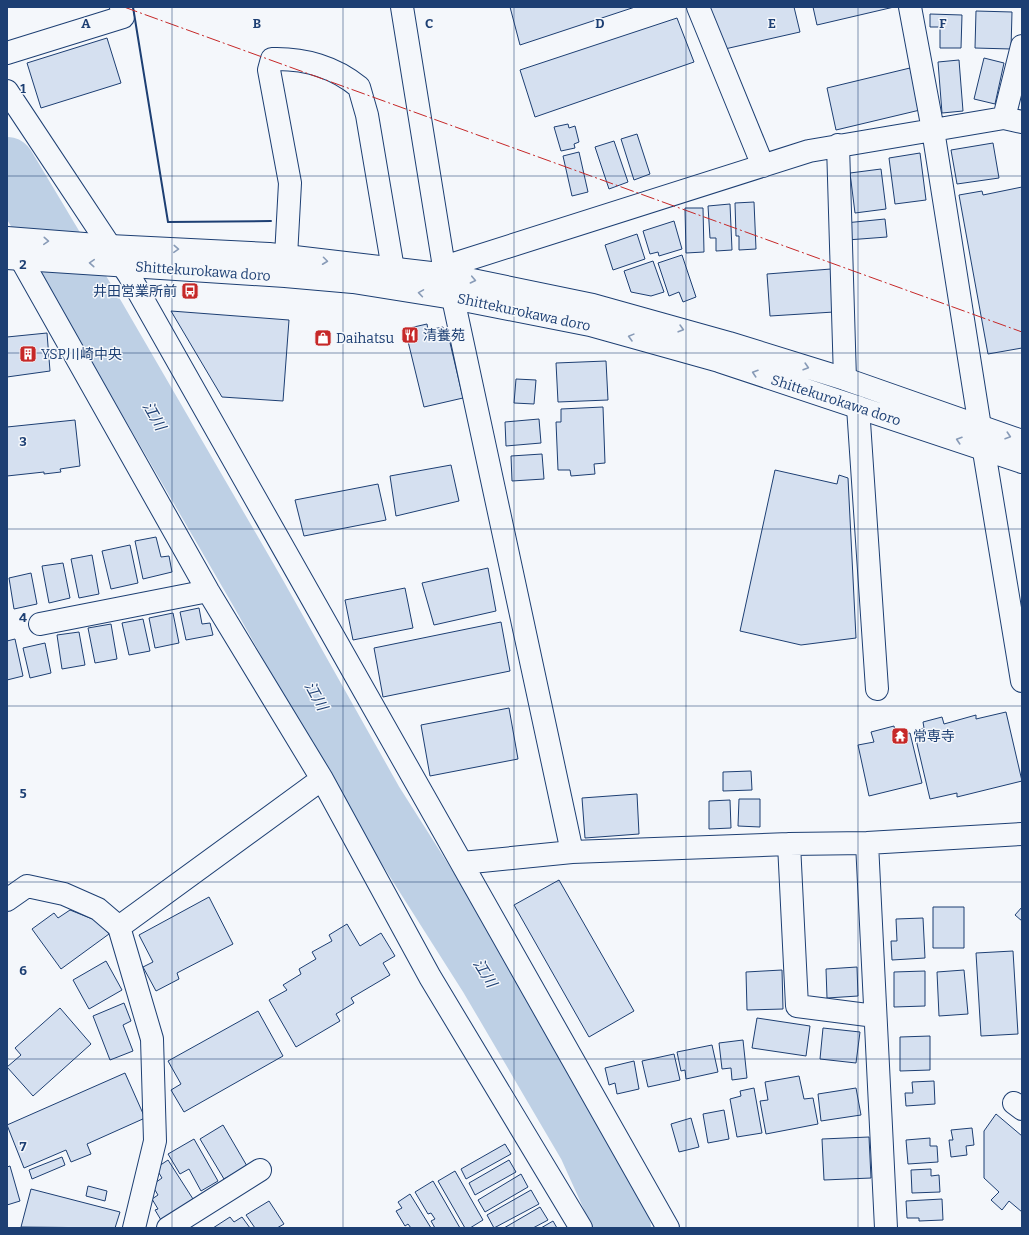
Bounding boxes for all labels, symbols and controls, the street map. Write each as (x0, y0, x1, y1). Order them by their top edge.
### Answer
text: A (81, 16, 91, 31)
text: B (253, 16, 261, 31)
text: C (425, 16, 433, 31)
text: D (595, 16, 605, 31)
text: E (768, 16, 776, 31)
text: F (939, 16, 947, 31)
text: 1 (20, 81, 26, 96)
one-way arrow (43, 237, 49, 246)
one-way arrow (173, 245, 179, 254)
one-way arrow (322, 256, 328, 265)
text: 2 (19, 257, 27, 272)
street label: Shittekurokawa doro (135, 258, 271, 285)
one-way arrow (89, 259, 95, 268)
one-way arrow (470, 276, 476, 284)
bus stop icon: 井田営業所前 (180, 281, 200, 301)
place label: 井田営業所前 (93, 283, 177, 300)
one-way arrow (418, 289, 424, 298)
street label: Shittekurokawa doro (456, 290, 592, 335)
restaurant icon: 清養苑 (400, 325, 420, 345)
one-way arrow (678, 325, 685, 333)
place label: 清養苑 (423, 327, 465, 344)
shop icon: Daihatsu (313, 328, 333, 348)
place label: Daihatsu (336, 330, 395, 347)
one-way arrow (627, 333, 634, 341)
building icon: YSP川崎中央 (18, 344, 38, 364)
place label: YSP川崎中央 (41, 346, 122, 363)
one-way arrow (802, 362, 809, 371)
one-way arrow (752, 369, 759, 378)
street label: Shittekurokawa doro (769, 371, 903, 430)
water label: 江川 (139, 399, 170, 435)
one-way arrow (1005, 431, 1012, 440)
text: 3 (19, 434, 27, 449)
one-way arrow (955, 436, 962, 445)
text: 4 (19, 610, 27, 625)
water label: 江川 (301, 679, 332, 715)
temple icon: 常専寺 (890, 726, 910, 746)
place label: 常専寺 (913, 728, 955, 745)
text: 5 (19, 786, 27, 801)
water label: 江川 (469, 956, 502, 992)
text: 6 (19, 963, 27, 978)
text: 7 (20, 1139, 27, 1154)

